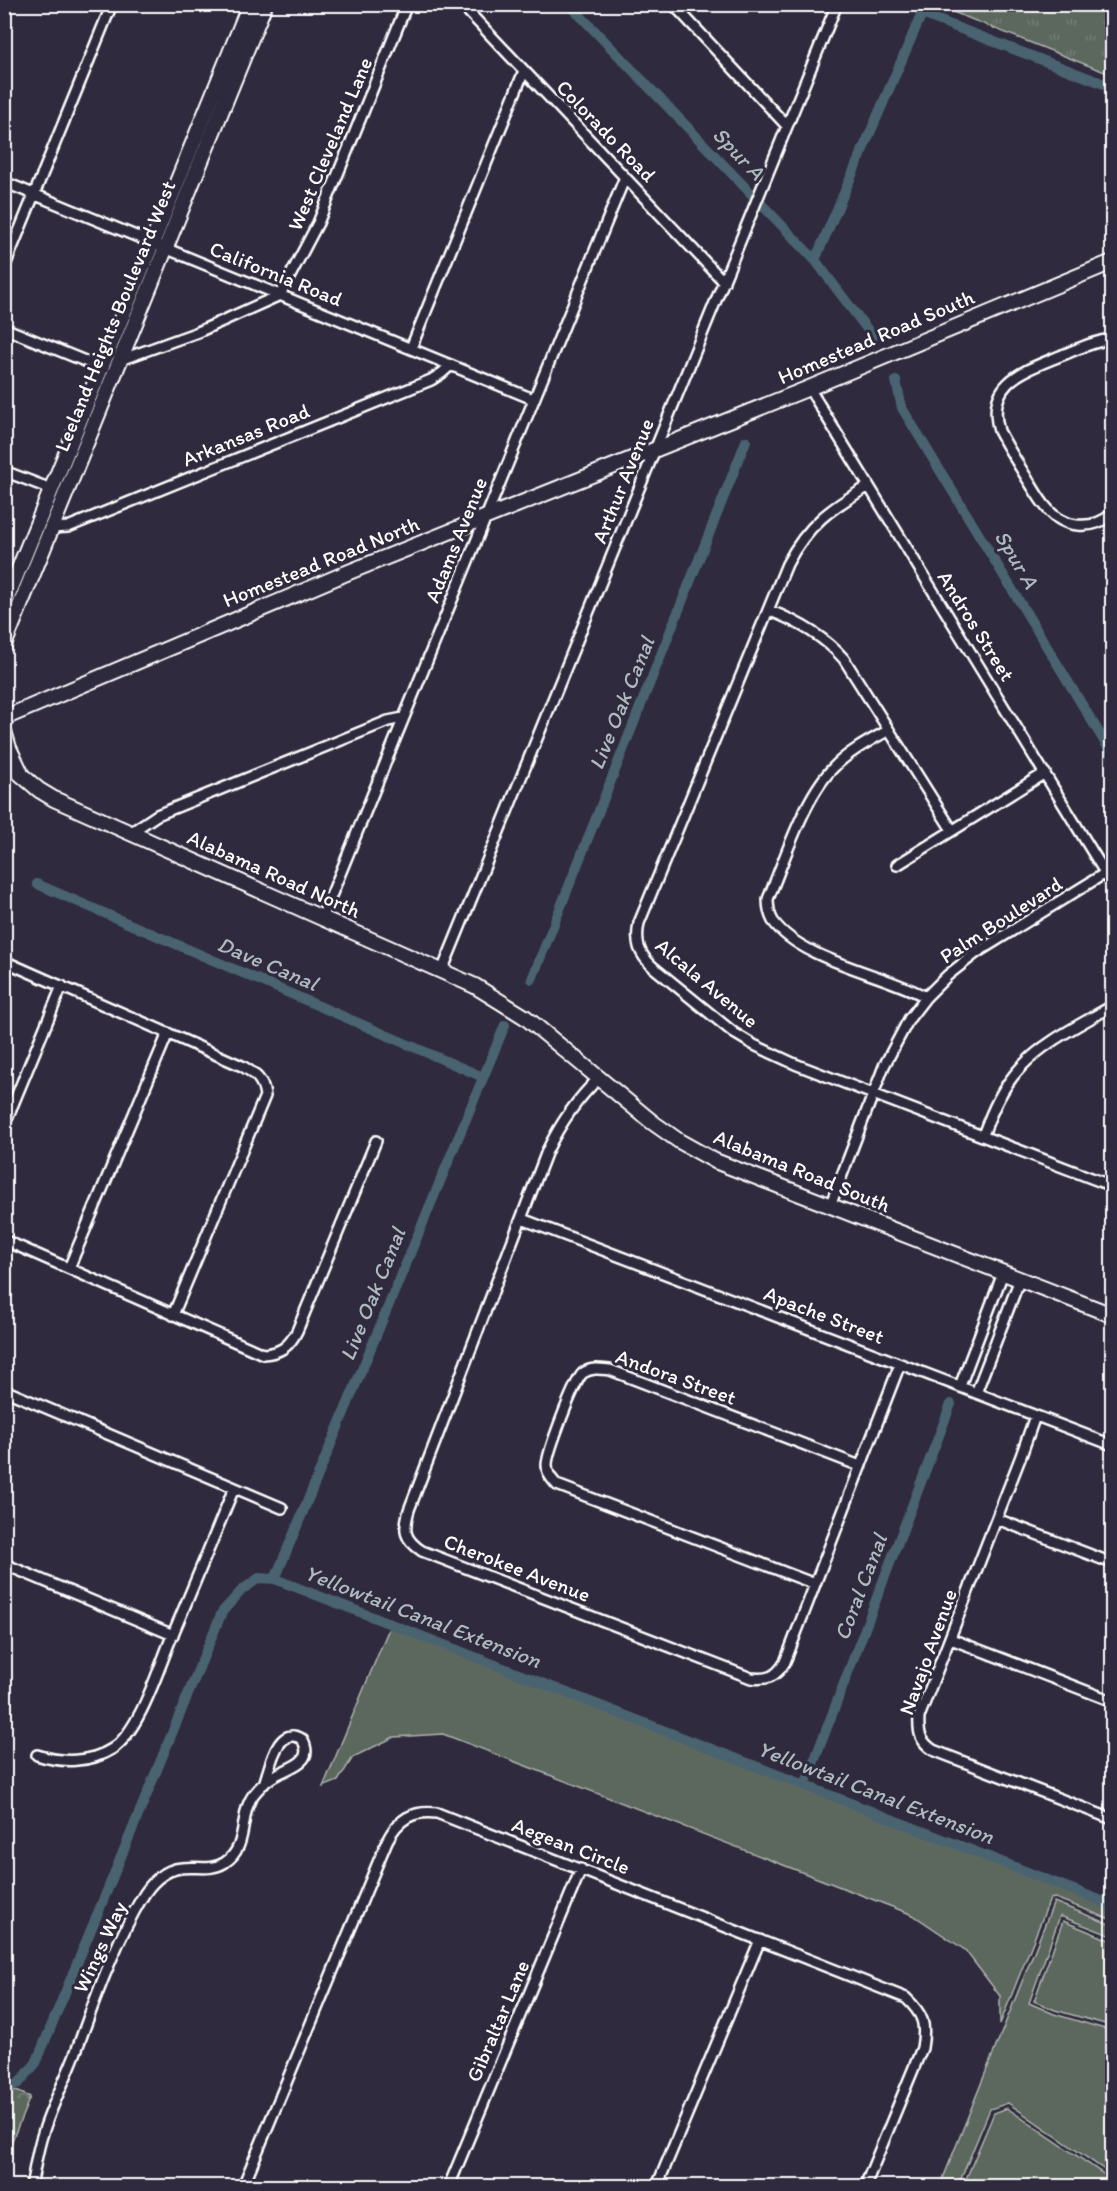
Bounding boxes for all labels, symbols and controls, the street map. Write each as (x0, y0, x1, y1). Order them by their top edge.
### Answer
street label: West Cleveland Lane (282, 53, 377, 234)
street label: Colorado Road (551, 74, 662, 187)
water label: Spur A (707, 121, 771, 186)
street label: Leeland Heights Boulevard West (49, 176, 181, 455)
street label: California Road (206, 236, 347, 312)
street label: Homestead Road South (774, 284, 978, 389)
street label: Arkansas Road (179, 397, 314, 471)
street label: Arthur Avenue (586, 415, 659, 547)
street label: Adams Avenue (419, 473, 492, 606)
street label: Homestead Road North (219, 511, 423, 612)
water label: Spur A (989, 525, 1045, 594)
street label: Andros Street (933, 566, 1020, 686)
water label: Live Oak Canal (583, 631, 661, 774)
street label: Alabama Road North (184, 824, 365, 923)
street label: Palm Boulevard (935, 870, 1067, 968)
water label: Dave Canal (214, 930, 324, 997)
street label: Alcala Avenue (651, 932, 764, 1033)
street label: Alabama Road South (710, 1124, 894, 1217)
water label: Live Oak Canal (334, 1222, 412, 1365)
street label: Apache Street (761, 1280, 888, 1349)
street label: Andora Street (613, 1343, 740, 1410)
street label: Cherokee Avenue (440, 1528, 594, 1607)
water label: Coral Canal (828, 1528, 894, 1644)
water label: Yellowtail Canal Extension (301, 1559, 545, 1674)
street label: Navajo Avenue (893, 1585, 962, 1718)
water label: Yellowtail Canal Extension (754, 1735, 998, 1850)
street label: Aegean Circle (509, 1812, 634, 1879)
street label: Wings Way (67, 1897, 132, 1997)
street label: Gibraltar Lane (461, 1956, 534, 2085)

